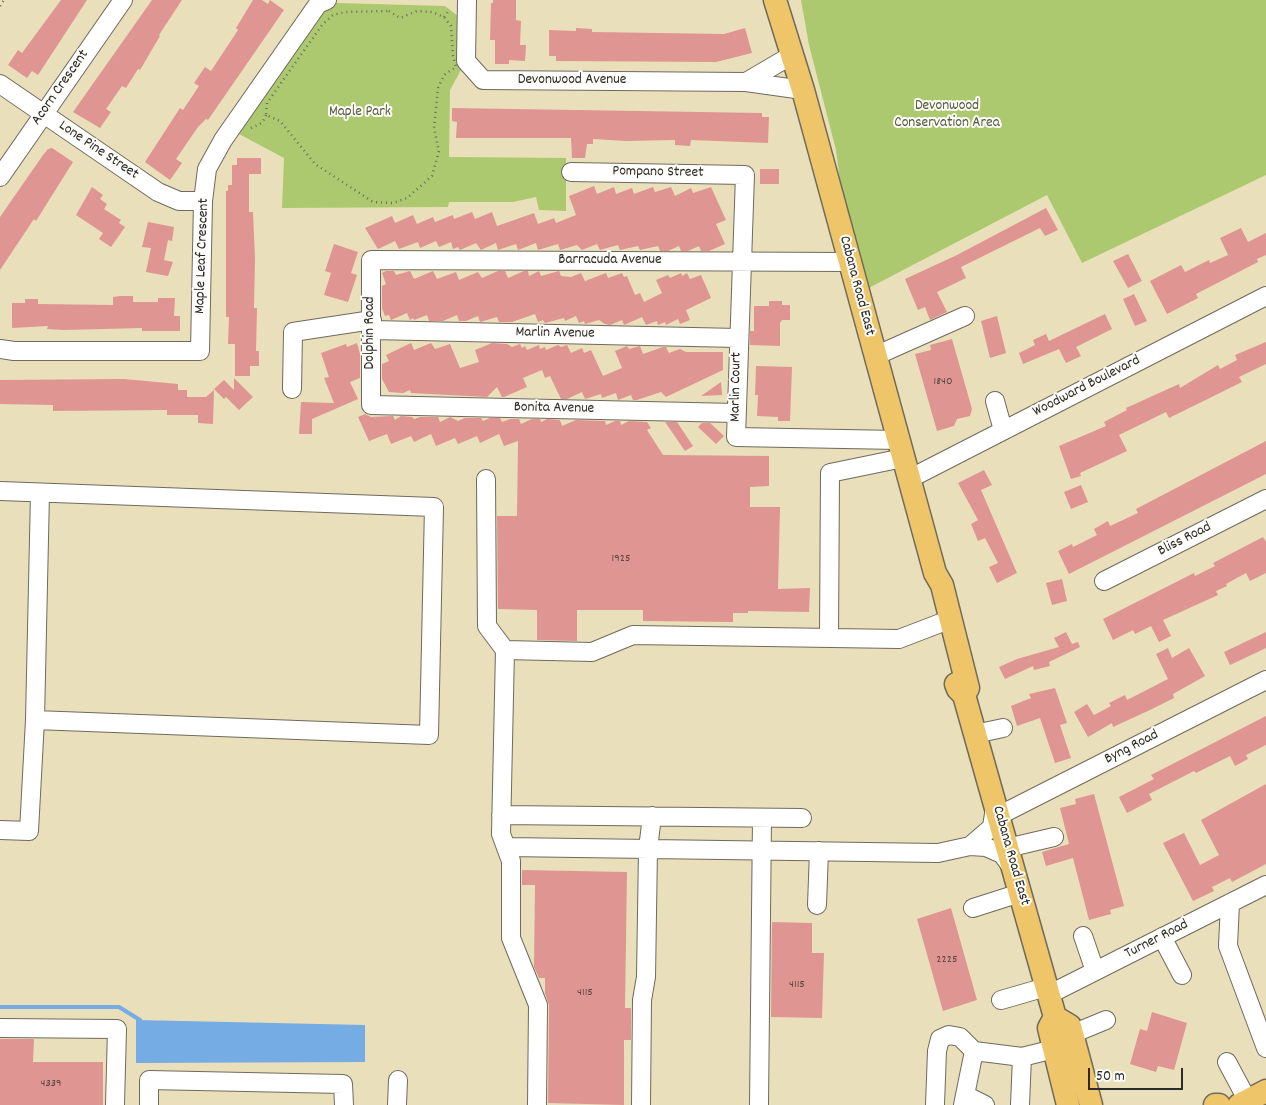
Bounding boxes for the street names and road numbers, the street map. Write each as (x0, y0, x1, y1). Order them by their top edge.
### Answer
street label: Acorn Crescent (28, 47, 94, 129)
street label: Devonwood Avenue (518, 72, 626, 90)
street label: Lone Pine Street (55, 118, 141, 184)
street label: Pompano Street (612, 163, 704, 183)
street label: Maple Leaf Crescent (192, 198, 214, 314)
street label: Cabana Road East (834, 234, 878, 338)
street label: Barracuda Avenue (558, 252, 662, 270)
street label: Dolphin Road (362, 297, 380, 369)
street label: Marlin Avenue (515, 324, 595, 344)
street label: Marlin Court (727, 352, 747, 422)
street label: Woodward Boulevard (1030, 352, 1144, 422)
street label: Bonita Avenue (514, 399, 594, 419)
street label: Bliss Road (1155, 519, 1215, 561)
street label: Byng Road (1102, 727, 1162, 769)
street label: Cabana Road East (987, 804, 1033, 908)
street label: Turner Road (1122, 916, 1192, 964)

